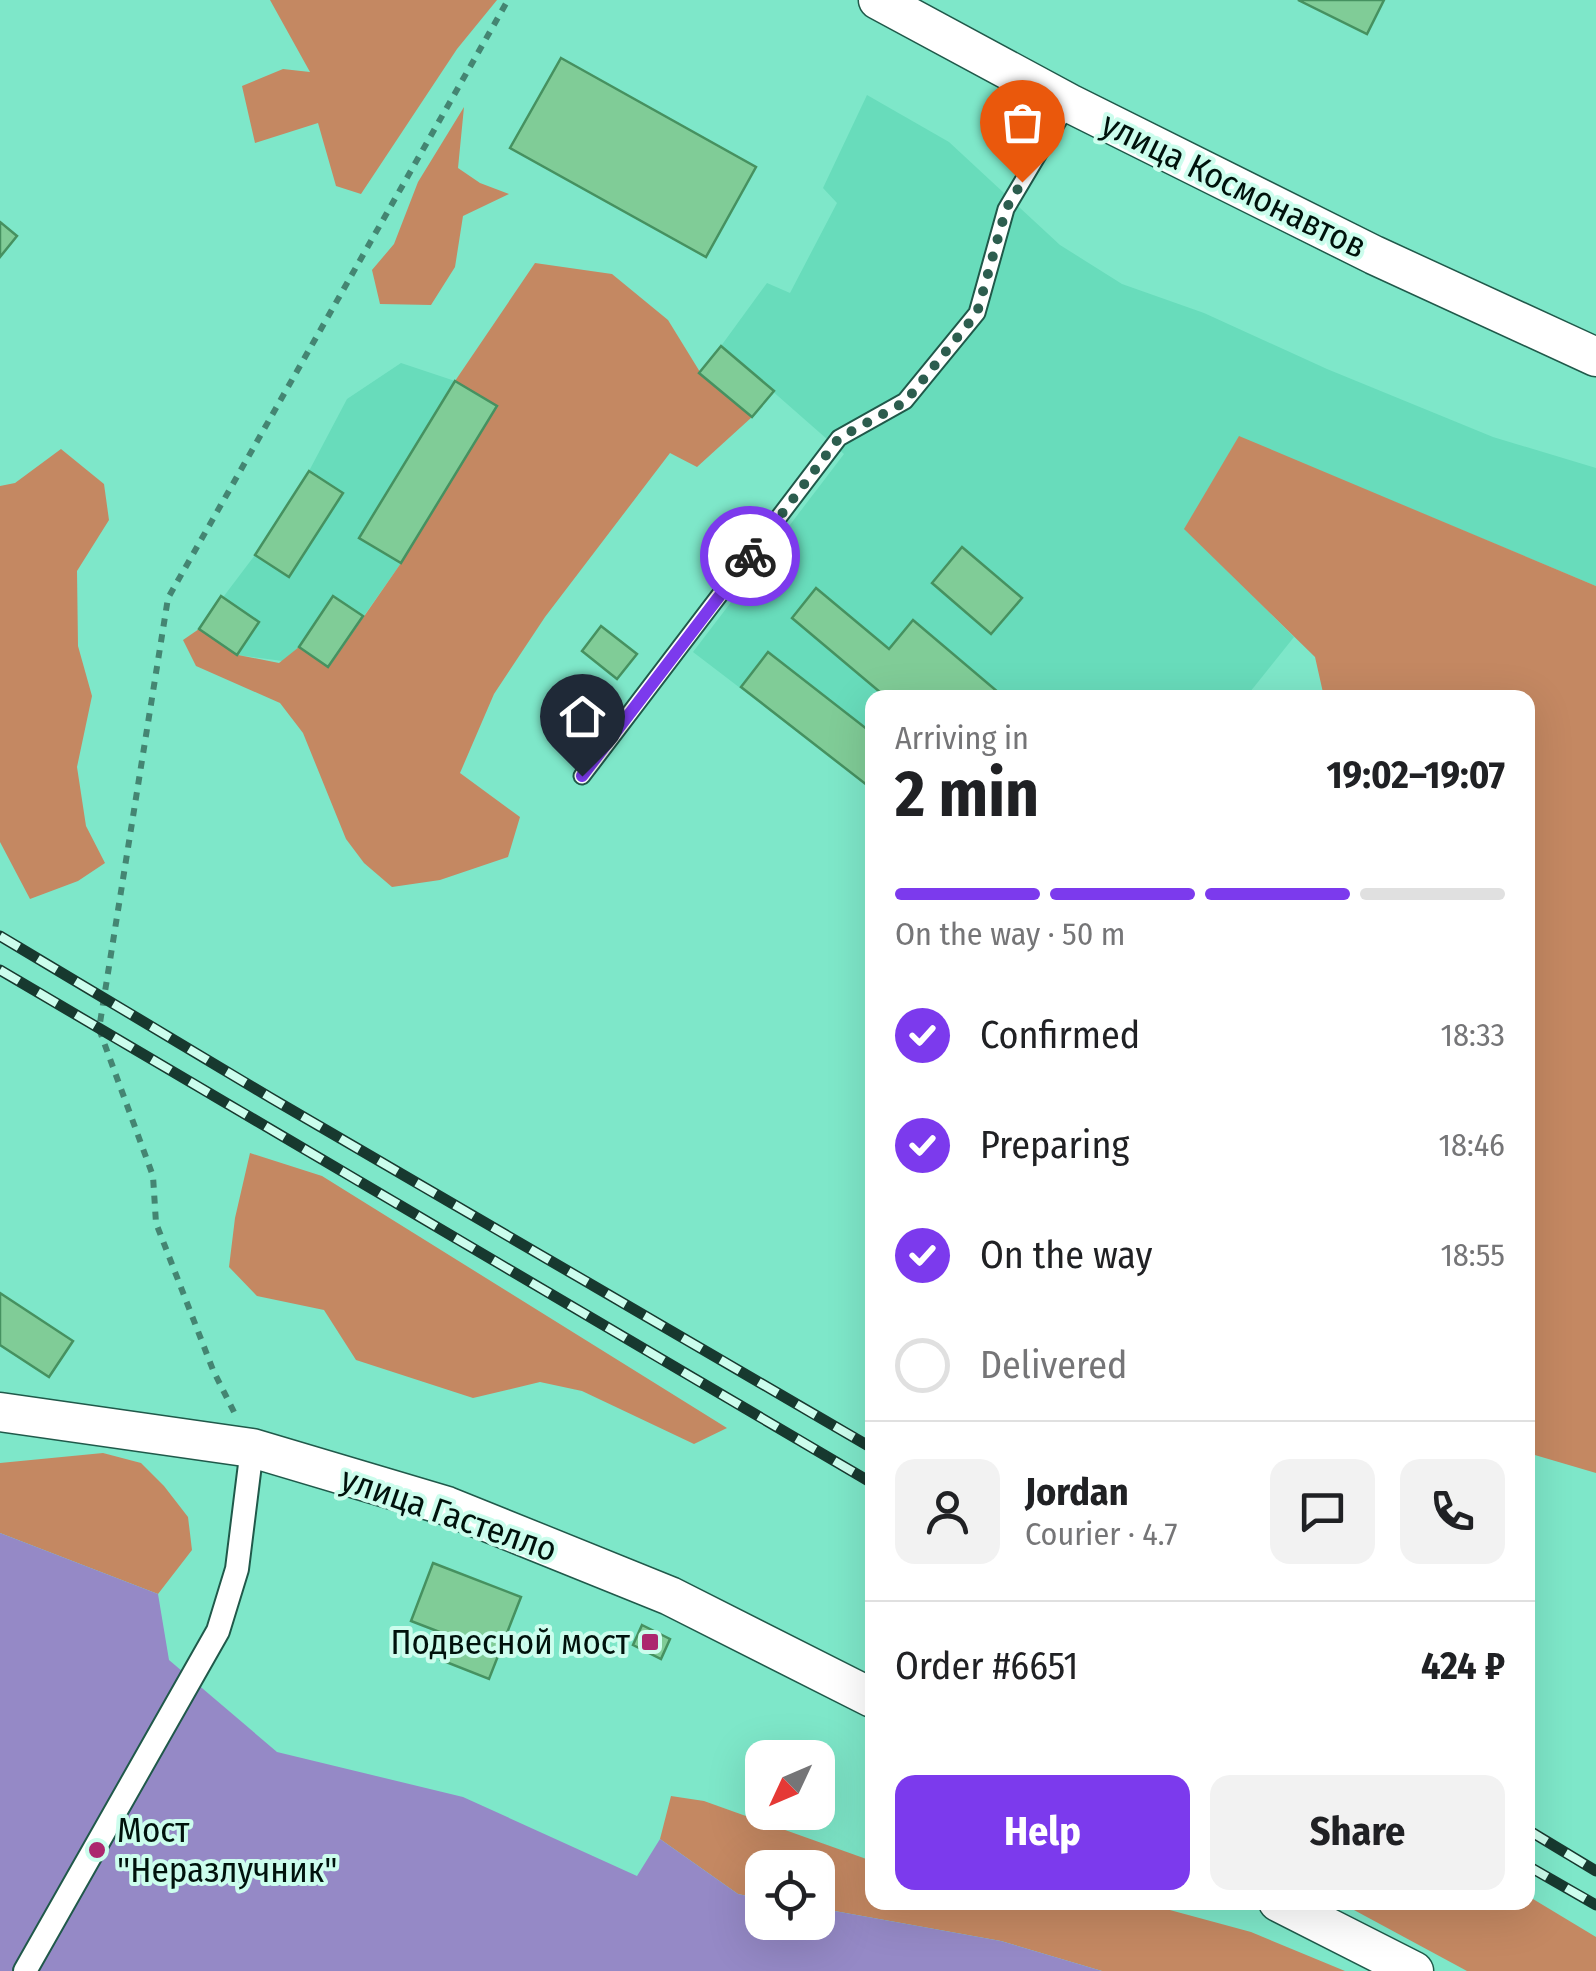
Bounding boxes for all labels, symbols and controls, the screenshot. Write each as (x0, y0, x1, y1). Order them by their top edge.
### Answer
pin (980, 80, 1065, 183)
icon: bag (995, 95, 1050, 150)
street label: улица Космонавтов (1095, 103, 1373, 267)
courier (700, 506, 800, 606)
icon: bike (723, 529, 778, 584)
pin (540, 674, 625, 777)
icon: home (555, 689, 610, 744)
text: Arriving in (895, 719, 1029, 757)
text: 19:02–19:07 (1327, 752, 1505, 798)
text: 2 min (895, 755, 1039, 833)
text: On the way · 50 m (895, 915, 1125, 953)
icon: check (895, 1008, 950, 1063)
text: Confirmed (980, 1012, 1140, 1058)
text: 18:33 (1441, 1016, 1505, 1054)
icon: check (895, 1118, 950, 1173)
text: Preparing (980, 1122, 1129, 1168)
text: 18:46 (1439, 1126, 1505, 1164)
icon: check (895, 1228, 950, 1283)
text: On the way (980, 1232, 1152, 1278)
text: 18:55 (1440, 1236, 1505, 1274)
text: Delivered (980, 1342, 1127, 1388)
street label: улица Гастелло (336, 1457, 562, 1571)
button: person (895, 1459, 1000, 1564)
button: chat (1270, 1459, 1375, 1564)
button: phone (1400, 1459, 1505, 1564)
text: Jordan (1025, 1469, 1129, 1515)
text: Courier · 4.7 (1025, 1515, 1177, 1553)
place label: Подвесной мост (390, 1621, 631, 1663)
marker: Подвесной мост (639, 1631, 661, 1653)
text: Order #6651 (895, 1643, 1078, 1689)
text: 424 ₽ (1421, 1643, 1505, 1689)
north arrow (745, 1740, 835, 1830)
map controls (745, 1740, 835, 1940)
button: Help (895, 1775, 1190, 1890)
button: Share (1210, 1775, 1505, 1890)
place label: Мост "Неразлучник" (117, 1809, 337, 1891)
marker: Мост "Неразлучник" (86, 1839, 108, 1861)
button: locate (745, 1850, 835, 1940)

